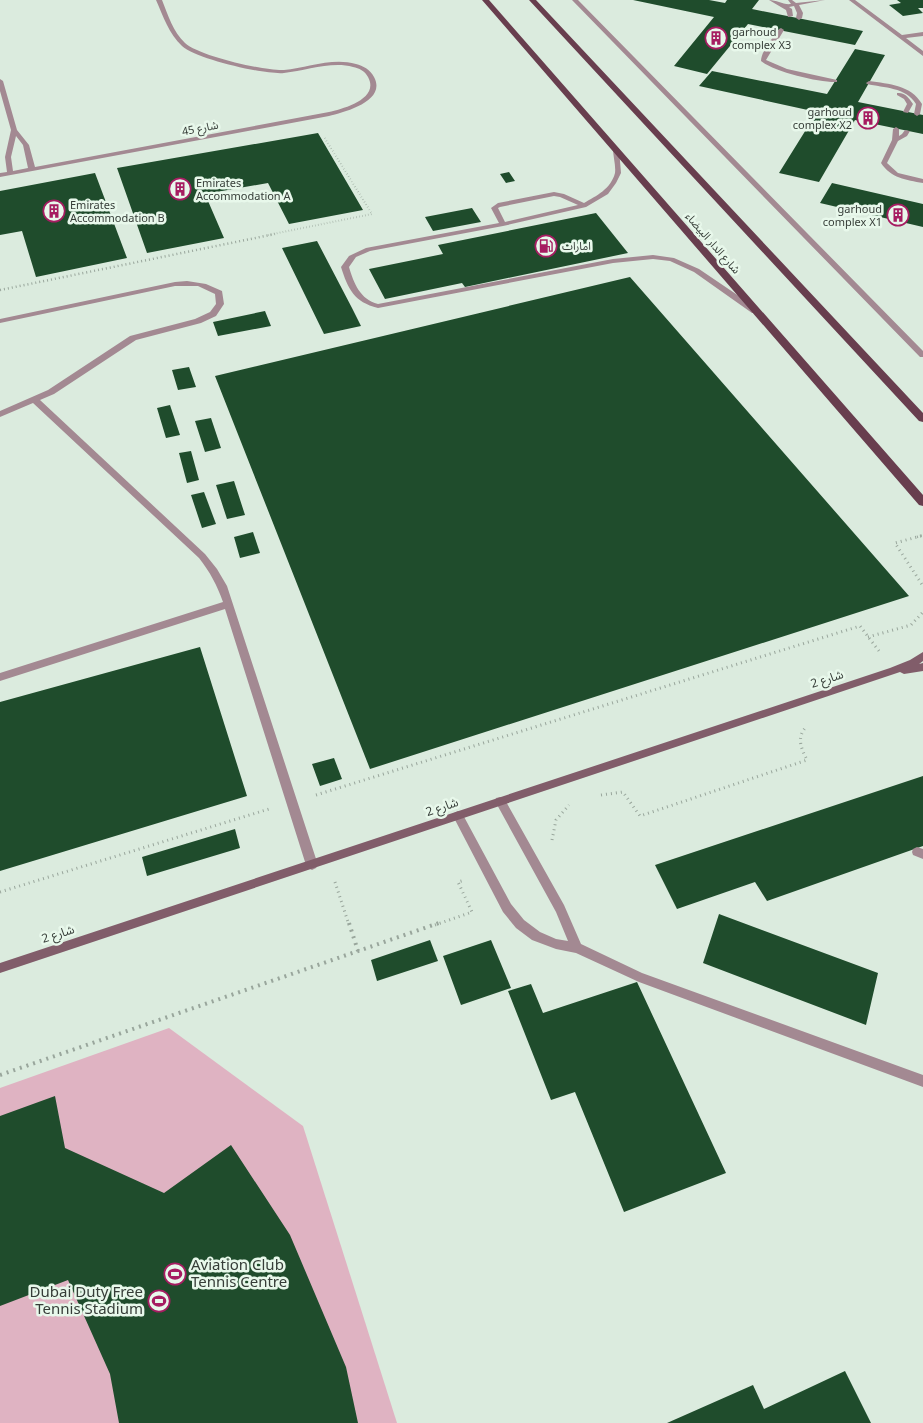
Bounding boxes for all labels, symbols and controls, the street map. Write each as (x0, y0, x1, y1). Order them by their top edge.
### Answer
place label: garhoud complex X3 (732, 21, 791, 57)
building icon: garhoud complex X3 (704, 26, 728, 50)
place label: garhoud complex X2 (793, 101, 852, 137)
building icon: garhoud complex X2 (856, 106, 880, 130)
street label: شارع 45 (180, 114, 221, 143)
place label: Emirates Accommodation A (196, 172, 292, 208)
building icon: Emirates Accommodation A (168, 177, 192, 201)
place label: Emirates Accommodation B (70, 194, 165, 230)
place label: garhoud complex X1 (823, 198, 882, 234)
building icon: Emirates Accommodation B (42, 199, 66, 223)
building icon: garhoud complex X1 (886, 203, 910, 227)
street label: شارع الدار البيضاء (679, 207, 747, 280)
fuel station icon: امارات (534, 234, 558, 258)
place label: امارات (562, 235, 591, 258)
street label: شارع 2 (807, 662, 847, 697)
street label: شارع 2 (422, 790, 462, 825)
street label: شارع 2 (38, 917, 78, 952)
place label: Aviation Club Tennis Centre (191, 1249, 287, 1298)
sports icon: Aviation Club Tennis Centre (163, 1262, 187, 1286)
place label: Dubai Duty Free Tennis Stadium (30, 1276, 143, 1325)
sports icon: Dubai Duty Free Tennis Stadium (147, 1289, 171, 1313)

